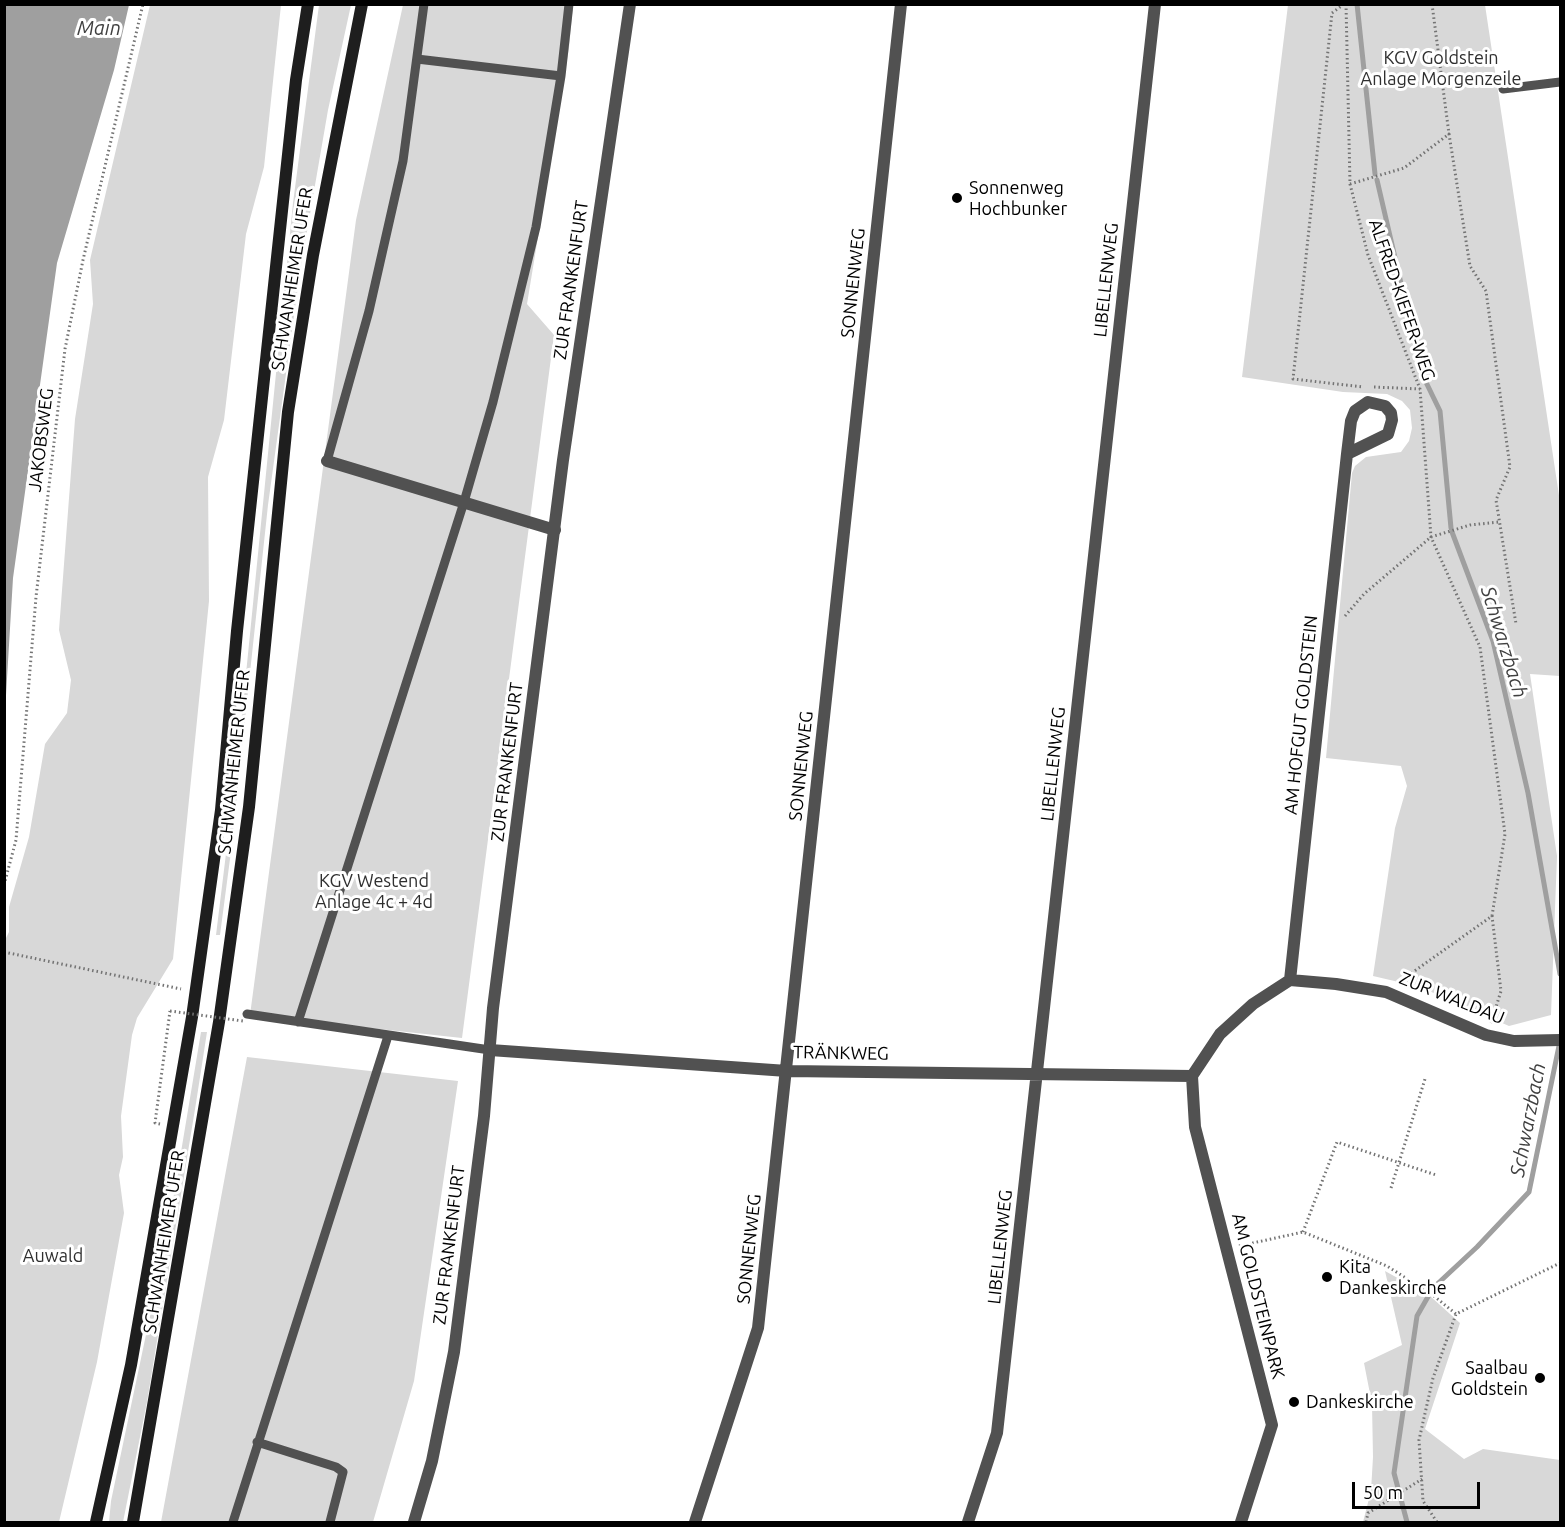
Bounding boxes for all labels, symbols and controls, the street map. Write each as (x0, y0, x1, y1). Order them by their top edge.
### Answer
water label: Main (77, 16, 121, 40)
park label: KGV Goldstein Anlage Morgenzeile (1360, 47, 1522, 90)
place label: Sonnenweg Hochbunker (969, 177, 1067, 219)
street label: SCHWANHEIMER UFER (267, 186, 317, 372)
marker: Sonnenweg Hochbunker (950, 191, 964, 205)
street label: ZUR FRANKENFURT (549, 199, 593, 361)
street label: ALFRED-KIEFER-WEG (1364, 216, 1440, 384)
street label: LIBELLENWEG (1089, 222, 1123, 338)
street label: SONNENWEG (836, 227, 870, 339)
street label: JAKOBSWEG (24, 387, 58, 493)
water label: Schwarzbach (1476, 583, 1532, 701)
street label: AM HOFGUT GOLDSTEIN (1280, 614, 1322, 816)
street label: SCHWANHEIMER UFER (214, 669, 254, 855)
street label: ZUR FRANKENFURT (487, 681, 527, 843)
street label: LIBELLENWEG (1036, 706, 1070, 822)
street label: SONNENWEG (784, 710, 818, 822)
park label: KGV Westend Anlage 4c + 4d (315, 870, 433, 912)
street label: ZUR WALDAU (1396, 967, 1508, 1029)
street label: TRÄNKWEG (793, 1041, 889, 1065)
water label: Schwarzbach (1505, 1061, 1551, 1179)
street label: SCHWANHEIMER UFER (139, 1149, 189, 1335)
street label: ZUR FRANKENFURT (429, 1164, 469, 1326)
street label: LIBELLENWEG (983, 1189, 1017, 1305)
street label: SONNENWEG (732, 1193, 766, 1305)
street label: AM GOLDSTEINPARK (1227, 1211, 1289, 1381)
park label: Auwald (23, 1245, 83, 1267)
place label: Kita Dankeskirche (1339, 1256, 1447, 1298)
marker: Kita Dankeskirche (1320, 1270, 1334, 1284)
place label: Saalbau Goldstein (1451, 1357, 1528, 1400)
marker: Saalbau Goldstein (1533, 1371, 1547, 1385)
place label: Dankeskirche (1306, 1391, 1414, 1413)
marker: Dankeskirche (1287, 1395, 1301, 1409)
scale bar (1355, 1470, 1482, 1508)
text: 50 m (1363, 1482, 1403, 1502)

